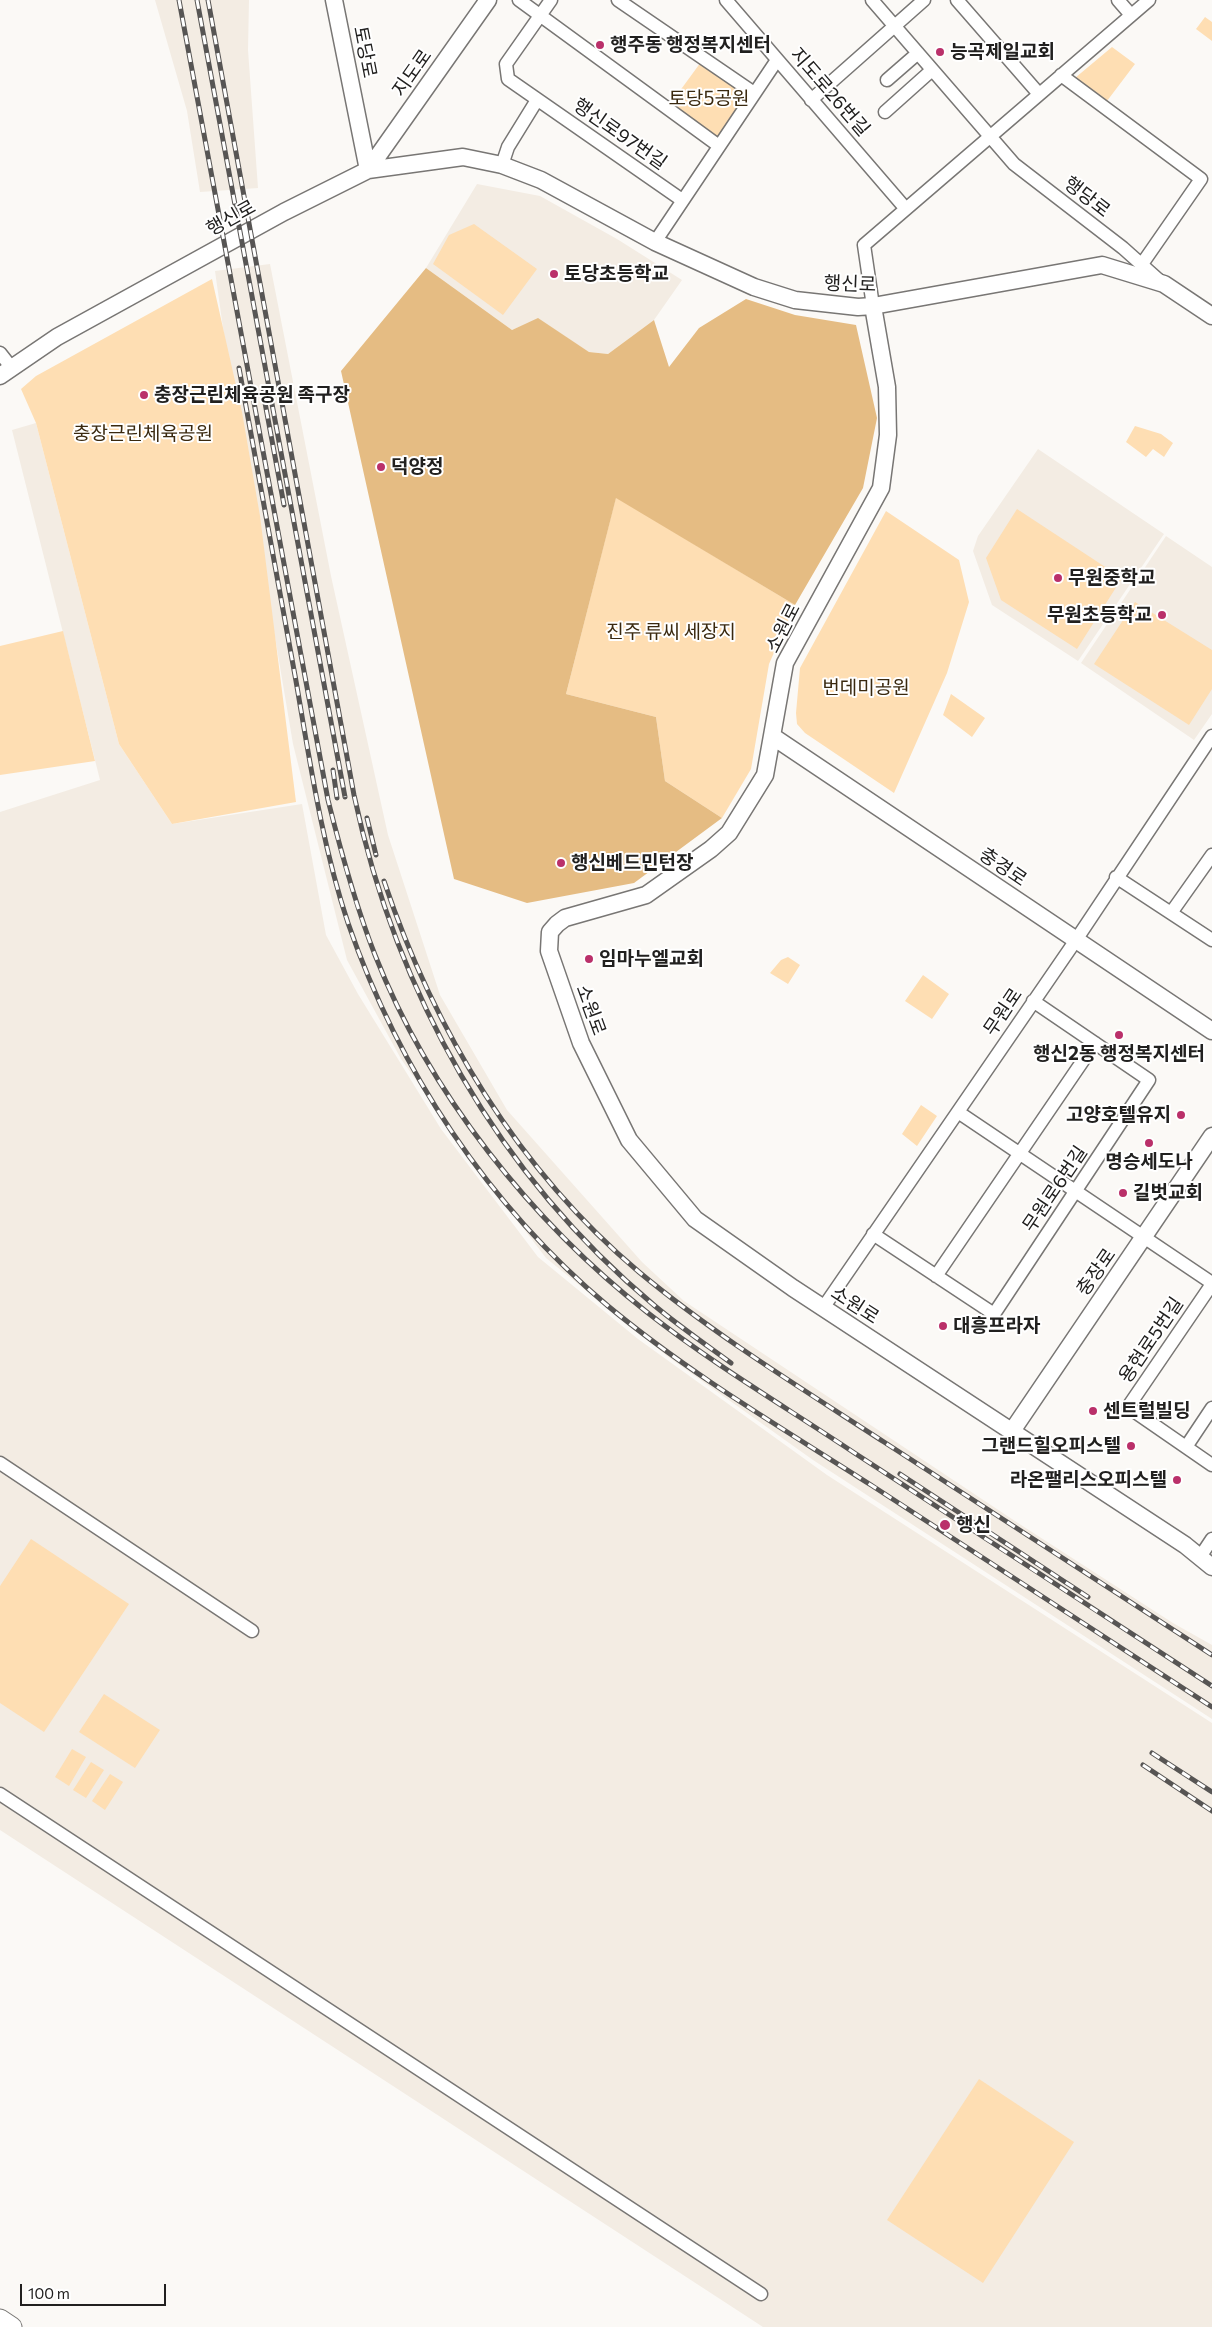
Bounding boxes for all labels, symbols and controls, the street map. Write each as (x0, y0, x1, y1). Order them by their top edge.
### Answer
street label: 토당로 (349, 24, 381, 80)
place label: 행주동 행정복지센터 (610, 34, 771, 56)
marker: 행주동 행정복지센터 (594, 39, 606, 51)
place label: 능곡제일교회 (950, 41, 1055, 63)
street label: 지도로26번길 (786, 43, 874, 141)
street label: 지도로 (388, 45, 436, 101)
marker: 능곡제일교회 (934, 46, 946, 58)
park label: 토당5공원 (669, 88, 749, 110)
street label: 행신로97번길 (569, 93, 671, 175)
street label: 행당로 (1059, 172, 1115, 222)
street label: 행신로 (203, 195, 259, 241)
place label: 토당초등학교 (564, 263, 669, 285)
marker: 토당초등학교 (548, 268, 560, 280)
street label: 행신로 (823, 272, 877, 296)
place label: 충장근린체육공원 족구장 (154, 384, 350, 406)
marker: 충장근린체육공원 족구장 (138, 389, 150, 401)
park label: 충장근린체육공원 (73, 423, 213, 445)
place label: 덕양정 (391, 456, 443, 478)
marker: 덕양정 (375, 461, 387, 473)
place label: 무원중학교 (1068, 567, 1155, 589)
marker: 무원중학교 (1052, 572, 1064, 584)
street label: 소원로 (761, 599, 805, 657)
place label: 무원초등학교 (1047, 604, 1152, 626)
marker: 무원초등학교 (1156, 609, 1168, 621)
park label: 진주 류씨 세장지 (606, 621, 736, 643)
park label: 번데미공원 (822, 677, 910, 699)
street label: 충경로 (975, 843, 1031, 891)
place label: 행신베드민턴장 (571, 852, 693, 874)
marker: 행신베드민턴장 (555, 857, 567, 869)
place label: 임마누엘교회 (599, 948, 704, 970)
marker: 임마누엘교회 (583, 953, 595, 965)
street label: 소원로 (571, 981, 611, 1039)
street label: 무원로 (979, 984, 1027, 1040)
marker: 행신2동 행정복지센터 (1113, 1029, 1125, 1041)
place label: 행신2동 행정복지센터 (1033, 1043, 1205, 1065)
place label: 고양호텔유지 (1066, 1104, 1171, 1126)
marker: 고양호텔유지 (1175, 1109, 1187, 1121)
marker: 명승세도나 (1143, 1137, 1155, 1149)
street label: 무원로6번길 (1018, 1142, 1092, 1236)
place label: 명승세도나 (1105, 1151, 1193, 1173)
place label: 길벗교회 (1133, 1182, 1203, 1204)
marker: 길벗교회 (1117, 1187, 1129, 1199)
street label: 충장로 (1072, 1244, 1120, 1300)
street label: 소원로 (827, 1281, 883, 1329)
street label: 용현로5번길 (1114, 1293, 1188, 1387)
place label: 대흥프라자 (953, 1315, 1040, 1337)
marker: 대흥프라자 (937, 1320, 949, 1332)
place label: 센트럴빌딩 (1103, 1400, 1190, 1422)
marker: 센트럴빌딩 (1087, 1405, 1099, 1417)
place label: 그랜드힐오피스텔 (981, 1435, 1121, 1457)
marker: 그랜드힐오피스텔 (1125, 1440, 1137, 1452)
place label: 라온팰리스오피스텔 (1010, 1469, 1167, 1491)
marker: 라온팰리스오피스텔 (1171, 1474, 1183, 1486)
place label: 행신 (956, 1514, 991, 1536)
marker: 행신 (938, 1518, 952, 1532)
scale bar (22, 2274, 169, 2306)
text: 100 m (28, 2284, 70, 2302)

